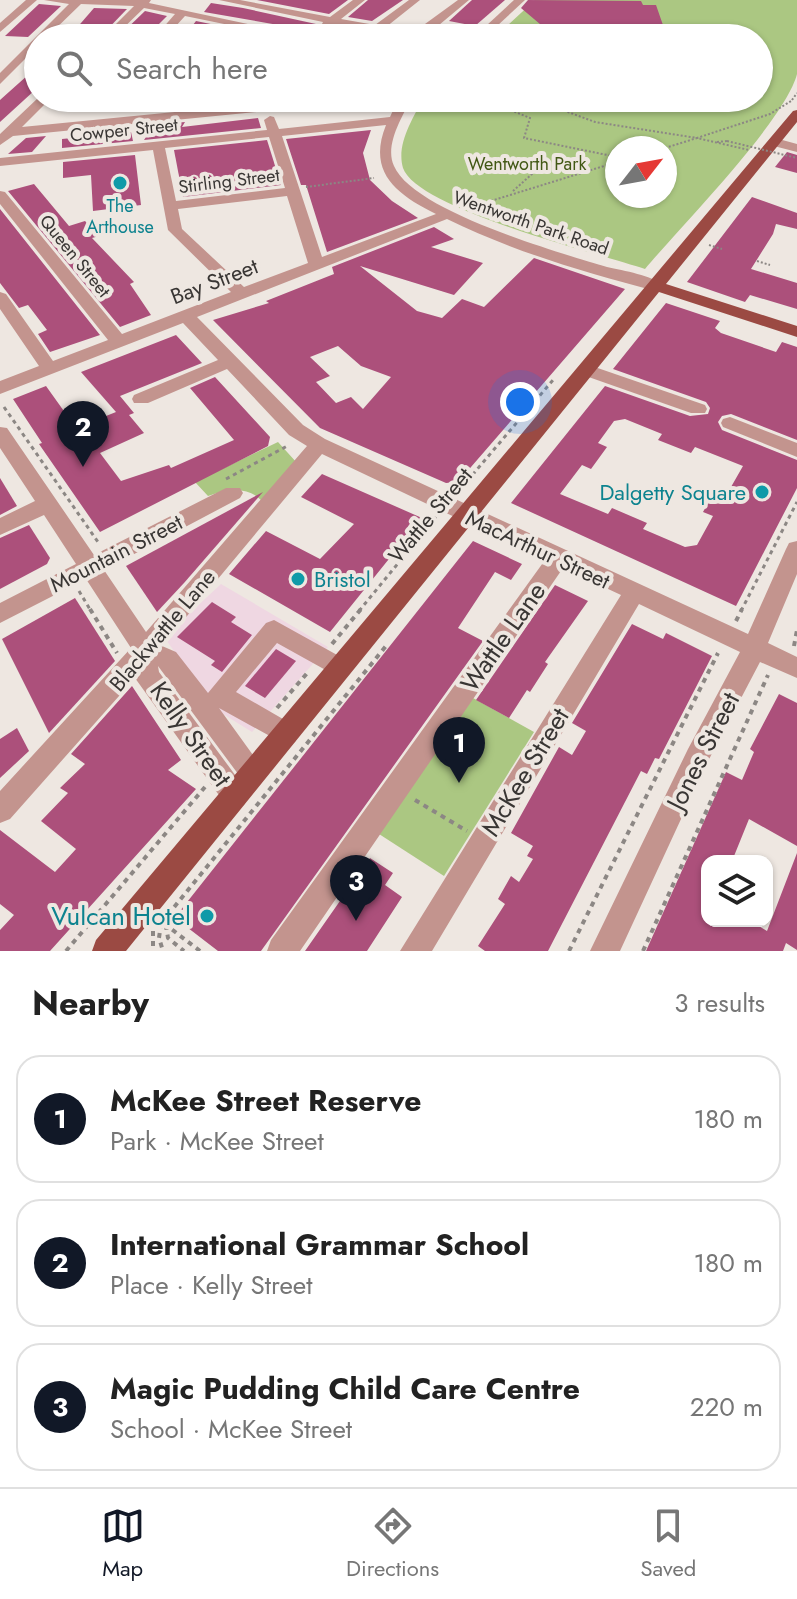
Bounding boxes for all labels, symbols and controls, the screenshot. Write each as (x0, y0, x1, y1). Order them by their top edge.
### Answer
search box (24, 24, 773, 112)
icon: search (52, 46, 96, 90)
text: Search here (116, 47, 268, 90)
street label: Cowper Street (69, 111, 180, 149)
north arrow (605, 136, 677, 208)
park label: Wentworth Park (468, 151, 586, 177)
street label: Stirling Street (177, 162, 282, 200)
marker: The Arthouse (111, 174, 129, 192)
street label: Wentworth Park Road (450, 184, 612, 262)
place label: The Arthouse (86, 193, 154, 240)
street label: Queen Street (33, 209, 117, 304)
street label: Bay Street (166, 249, 263, 312)
your location (500, 382, 540, 422)
pin: 2 (57, 401, 109, 467)
street label: Wattle Street (380, 460, 480, 570)
place label: Dalgetty Square (599, 476, 746, 508)
marker: Dalgetty Square (753, 483, 771, 501)
street label: MacArthur Street (461, 502, 616, 597)
street label: Mountain Street (44, 505, 189, 600)
street label: Blackwattle Lane (101, 562, 223, 698)
place label: Bristol (314, 563, 371, 595)
marker: Bristol (289, 570, 307, 588)
street label: Wattle Lane (451, 574, 555, 700)
street label: Kelly Street (141, 674, 242, 795)
street label: Jones Street (656, 685, 749, 819)
street label: McKee Street (472, 700, 579, 844)
pin: 1 (433, 717, 485, 783)
pin: 3 (330, 855, 382, 921)
map controls (701, 855, 773, 927)
button: layers (701, 855, 773, 927)
place label: Vulcan Hotel (51, 897, 191, 935)
marker: Vulcan Hotel (198, 907, 216, 925)
text: Nearby (32, 979, 149, 1028)
text: 3 results (674, 984, 765, 1022)
text: McKee Street Reserve (110, 1079, 421, 1122)
text: 1 (53, 1100, 67, 1138)
text: 180 m (693, 1100, 763, 1138)
text: Park · McKee Street (110, 1122, 324, 1160)
text: International Grammar School (110, 1223, 529, 1266)
text: 2 (51, 1244, 69, 1282)
text: 180 m (693, 1244, 763, 1282)
text: Place · Kelly Street (110, 1266, 313, 1304)
text: Magic Pudding Child Care Centre (110, 1367, 580, 1410)
text: 3 (52, 1388, 68, 1426)
text: 220 m (690, 1388, 763, 1426)
text: School · McKee Street (110, 1410, 352, 1448)
tab: Map (101, 1504, 145, 1584)
tab: Directions (346, 1504, 439, 1584)
tab: Saved (641, 1504, 696, 1584)

